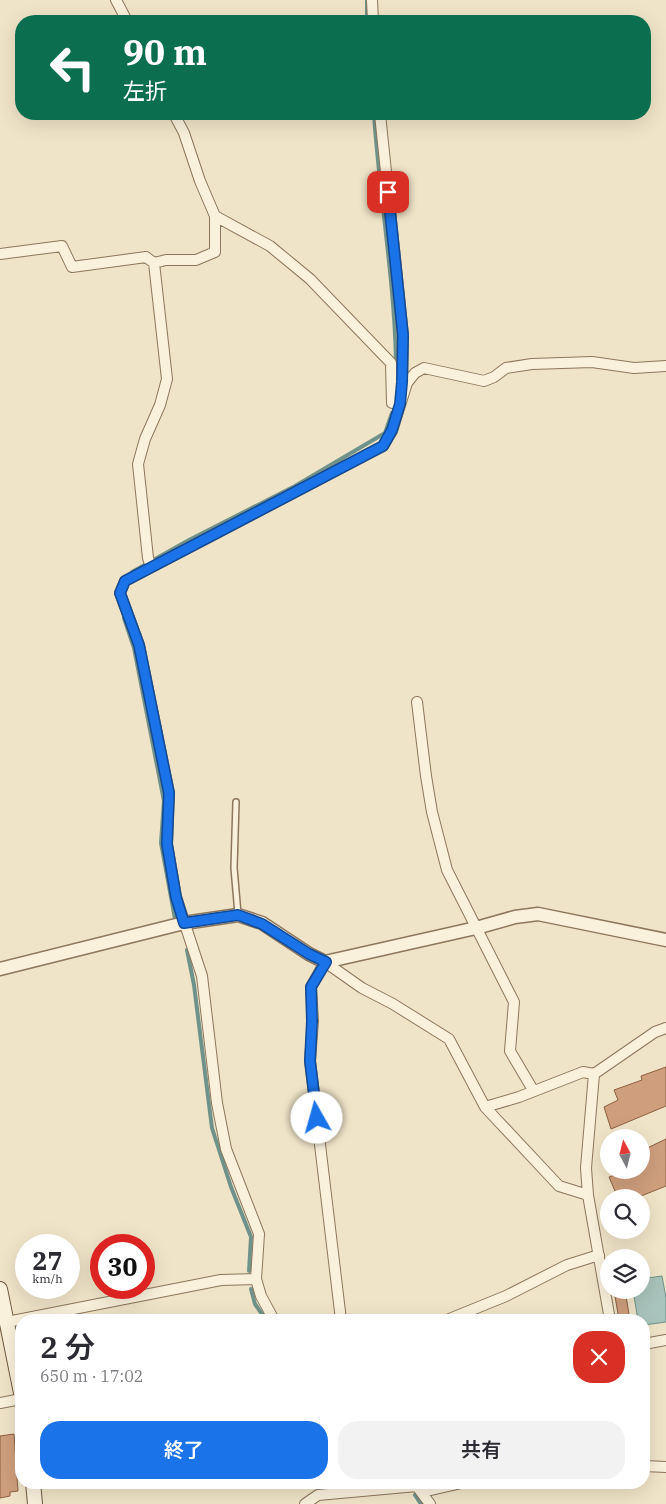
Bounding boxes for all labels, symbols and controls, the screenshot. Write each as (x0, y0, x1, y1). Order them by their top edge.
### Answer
text: 90 m (123, 29, 207, 75)
icon: left (40, 35, 105, 100)
text: 左折 (123, 76, 167, 105)
pin (367, 171, 409, 213)
icon: arrive (374, 178, 402, 206)
position arrow (290, 1091, 342, 1143)
north arrow (600, 1129, 650, 1179)
map controls (600, 1129, 650, 1299)
button: search (600, 1189, 650, 1239)
speed limit sign: 30 (90, 1234, 155, 1299)
text: 27 (32, 1244, 63, 1277)
button: layers (600, 1249, 650, 1299)
text: km/h (32, 1271, 63, 1286)
text: 2 分 (40, 1327, 95, 1366)
button: close (573, 1331, 625, 1383)
text: 650 m · 17:02 (40, 1366, 143, 1386)
button: 終了 (40, 1421, 328, 1479)
button: 共有 (338, 1421, 625, 1479)

